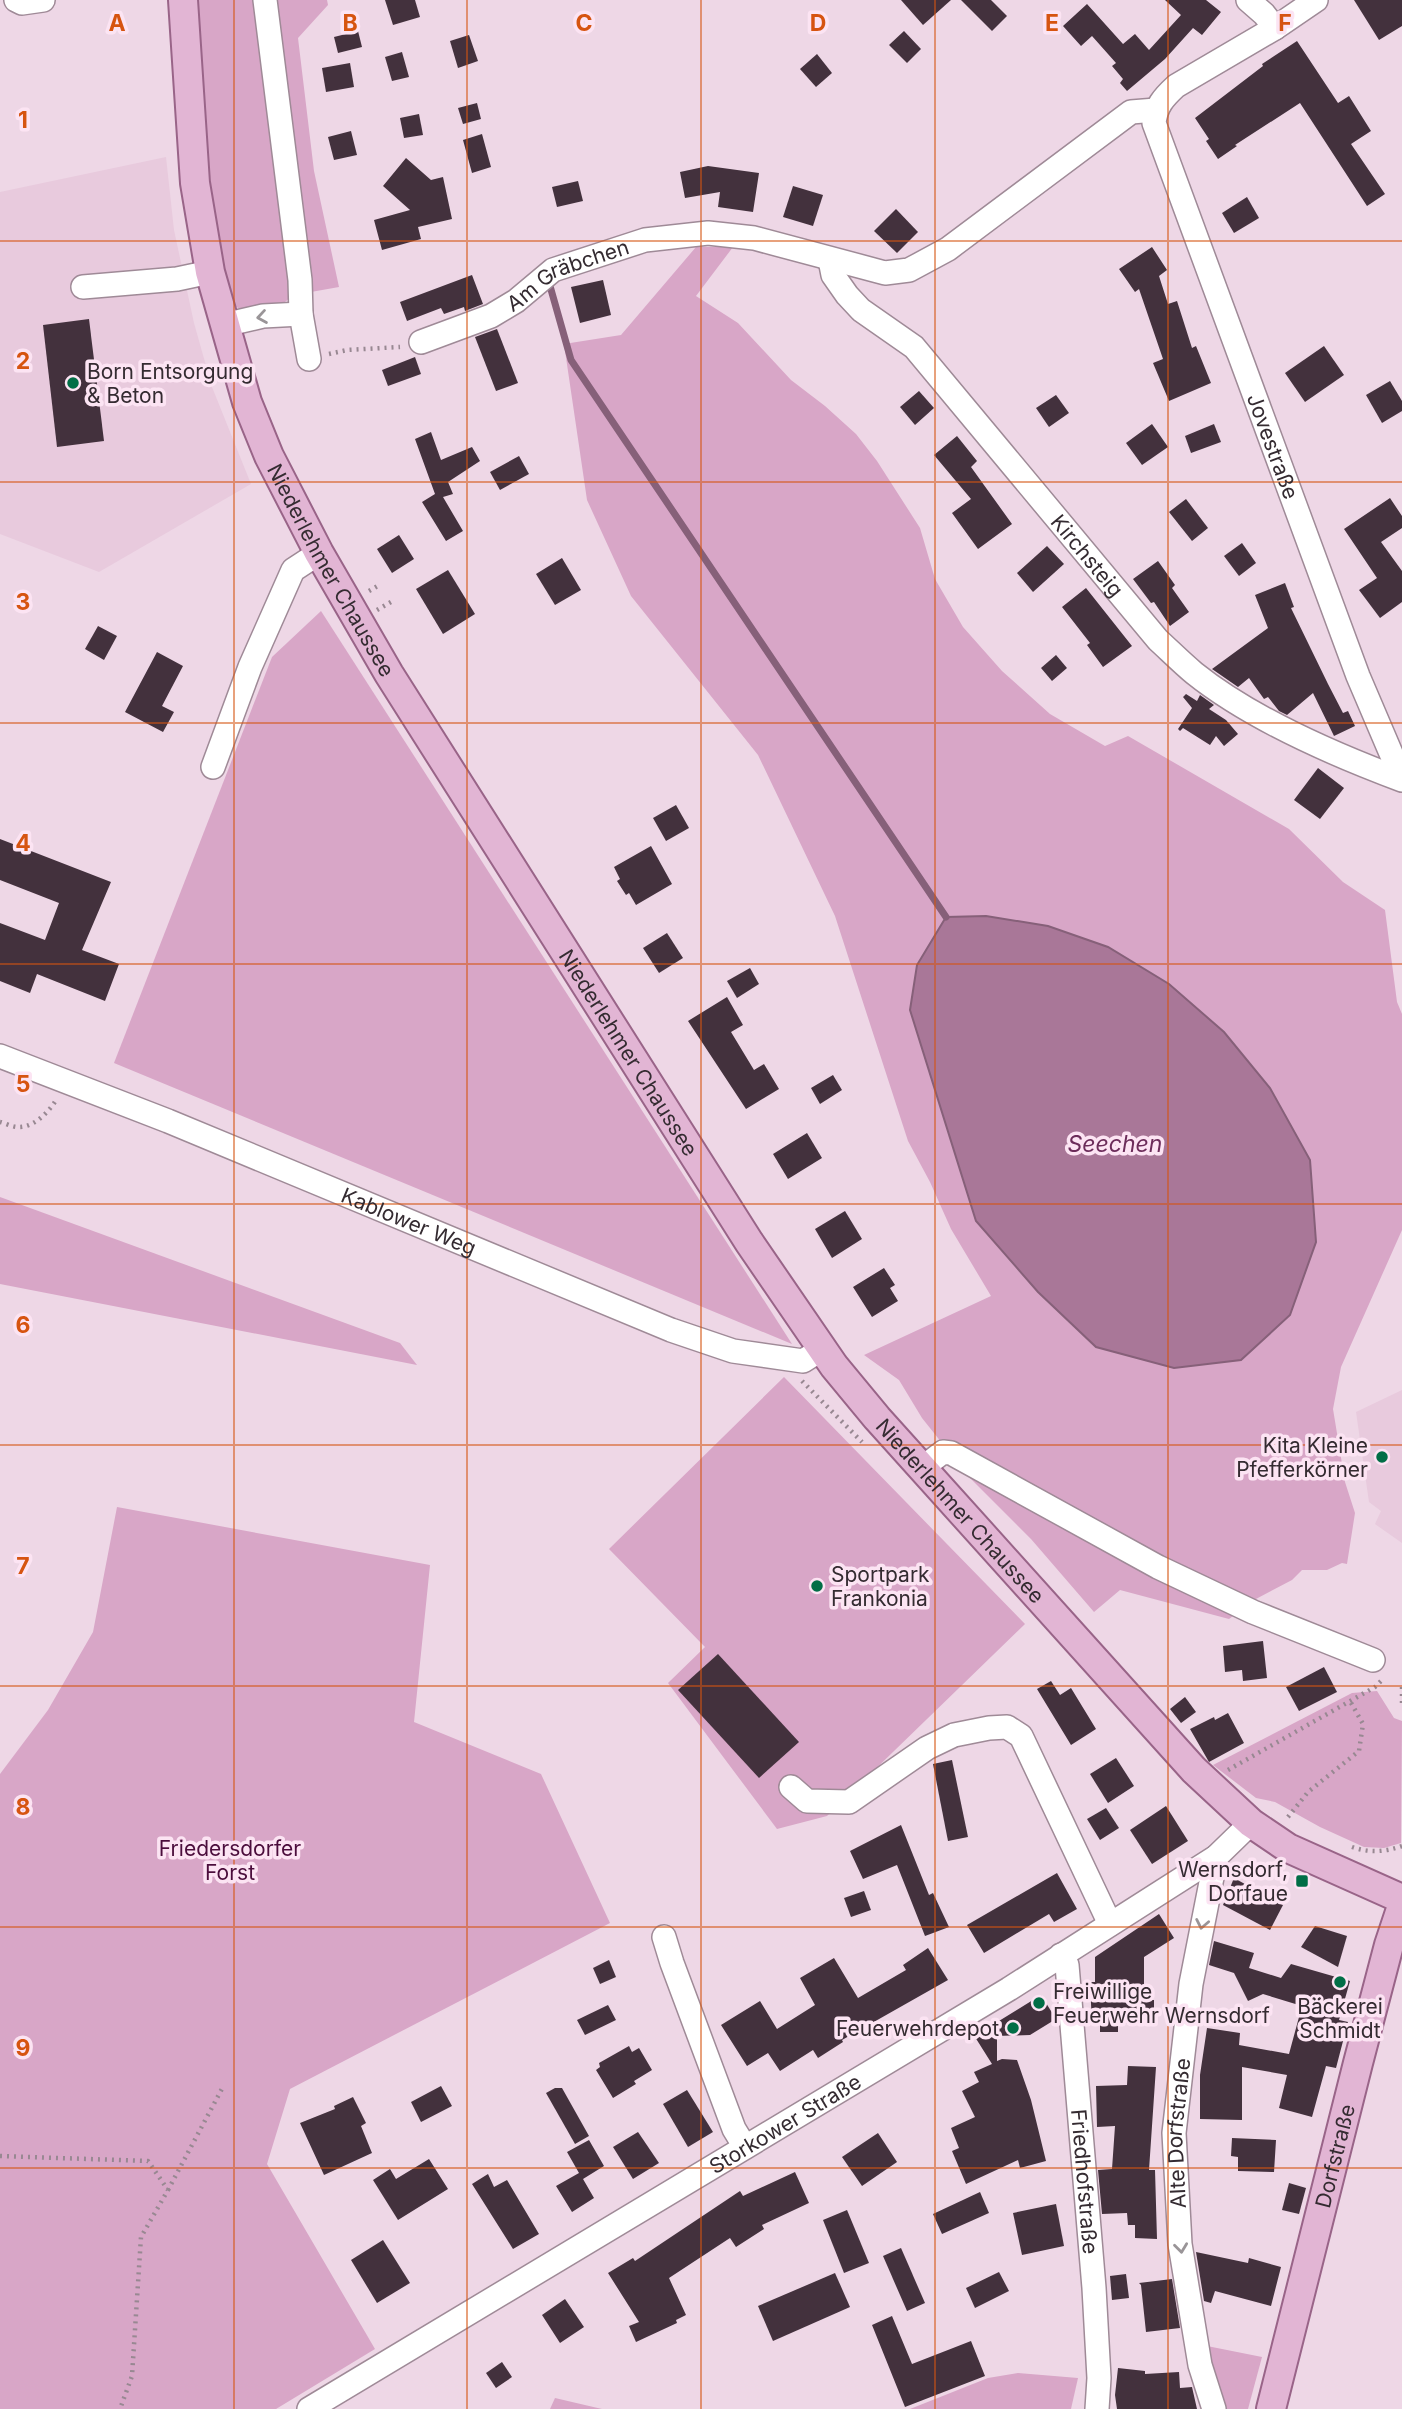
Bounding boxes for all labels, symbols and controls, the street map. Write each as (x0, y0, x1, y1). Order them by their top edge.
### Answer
text: A (108, 9, 126, 37)
text: B (342, 9, 358, 37)
text: C (575, 9, 593, 37)
text: D (810, 9, 826, 37)
text: E (1045, 9, 1059, 37)
text: F (1278, 9, 1292, 37)
text: 1 (18, 106, 28, 134)
street label: Am Gräbchen (502, 234, 632, 316)
one-way arrow (256, 309, 268, 324)
text: 2 (16, 347, 30, 375)
place label: Born Entsorgung & Beton (87, 359, 253, 408)
marker: Born Entsorgung & Beton (65, 375, 81, 391)
street label: Jovestraße (1242, 390, 1304, 502)
street label: Niederlehmer Chaussee (263, 459, 400, 681)
street label: Kirchsteig (1046, 509, 1129, 602)
text: 3 (16, 588, 30, 616)
text: 4 (15, 829, 31, 857)
street label: Niederlehmer Chaussee (554, 945, 703, 1160)
text: 5 (16, 1070, 30, 1098)
water label: Seechen (1068, 1130, 1162, 1158)
street label: Kablower Weg (338, 1182, 480, 1260)
text: 6 (16, 1311, 30, 1339)
street label: Niederlehmer Chaussee (871, 1413, 1050, 1608)
place label: Kita Kleine Pfefferkörner (1236, 1433, 1368, 1482)
marker: Kita Kleine Pfefferkörner (1374, 1449, 1390, 1465)
text: 7 (16, 1552, 30, 1580)
place label: Sportpark Frankonia (831, 1562, 930, 1611)
marker: Sportpark Frankonia (809, 1578, 825, 1594)
text: 8 (16, 1793, 30, 1821)
park label: Friedersdorfer Forst (159, 1836, 301, 1885)
place label: Wernsdorf, Dorfaue (1178, 1857, 1288, 1906)
marker: Wernsdorf, Dorfaue (1294, 1873, 1310, 1889)
one-way arrow (1195, 1918, 1210, 1930)
marker: Bäckerei Schmidt (1332, 1974, 1348, 1990)
place label: Freiwillige Feuerwehr Wernsdorf (1053, 1979, 1270, 2028)
place label: Bäckerei Schmidt (1297, 1994, 1383, 2043)
marker: Freiwillige Feuerwehr Wernsdorf (1031, 1995, 1047, 2011)
place label: Feuerwehrdepot (836, 2016, 999, 2041)
marker: Feuerwehrdepot (1005, 2020, 1021, 2036)
text: 9 (16, 2034, 30, 2062)
street label: Alte Dorfstraße (1161, 2057, 1195, 2209)
street label: Storkower Straße (705, 2068, 865, 2179)
street label: Dorfstraße (1310, 2101, 1360, 2210)
street label: Friedhofstraße (1067, 2108, 1104, 2255)
one-way arrow (1173, 2242, 1188, 2253)

